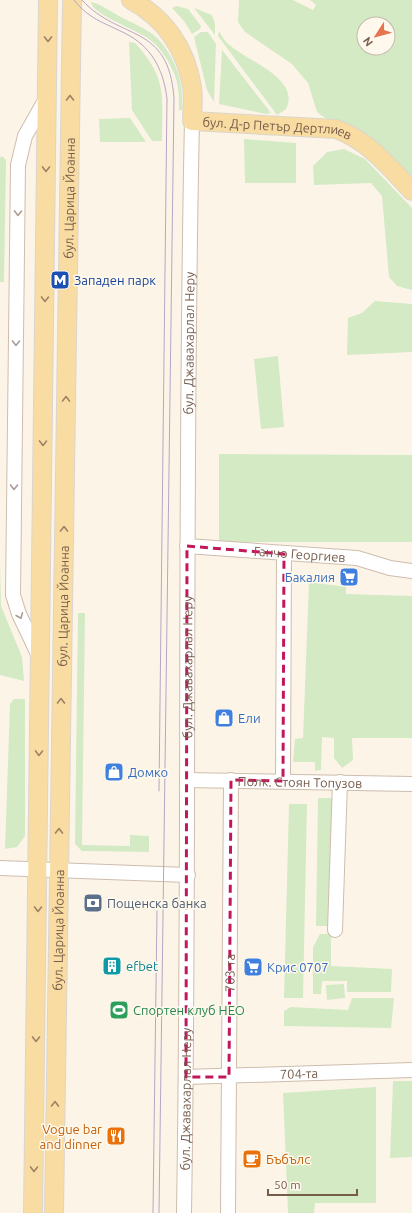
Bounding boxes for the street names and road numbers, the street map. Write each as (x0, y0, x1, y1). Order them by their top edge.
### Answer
street label: бул. Д-р Петър Дертлиев (202, 115, 354, 142)
street label: бул. Царица Йоанна (61, 137, 77, 259)
street label: бул. Джавахарлал Неру (181, 271, 196, 415)
street label: Ганчо Георгиев (253, 544, 346, 564)
street label: бул. Царица Йоанна (55, 545, 71, 667)
street label: бул. Джавахарлал Неру (180, 596, 194, 738)
street label: Полк. Стоян Топузов (237, 774, 363, 790)
street label: бул. Царица Йоанна (50, 869, 66, 991)
street label: 703-та (223, 954, 237, 992)
street label: бул. Джавахарлал Неру (178, 1028, 193, 1171)
street label: 704-та (280, 1066, 318, 1081)

